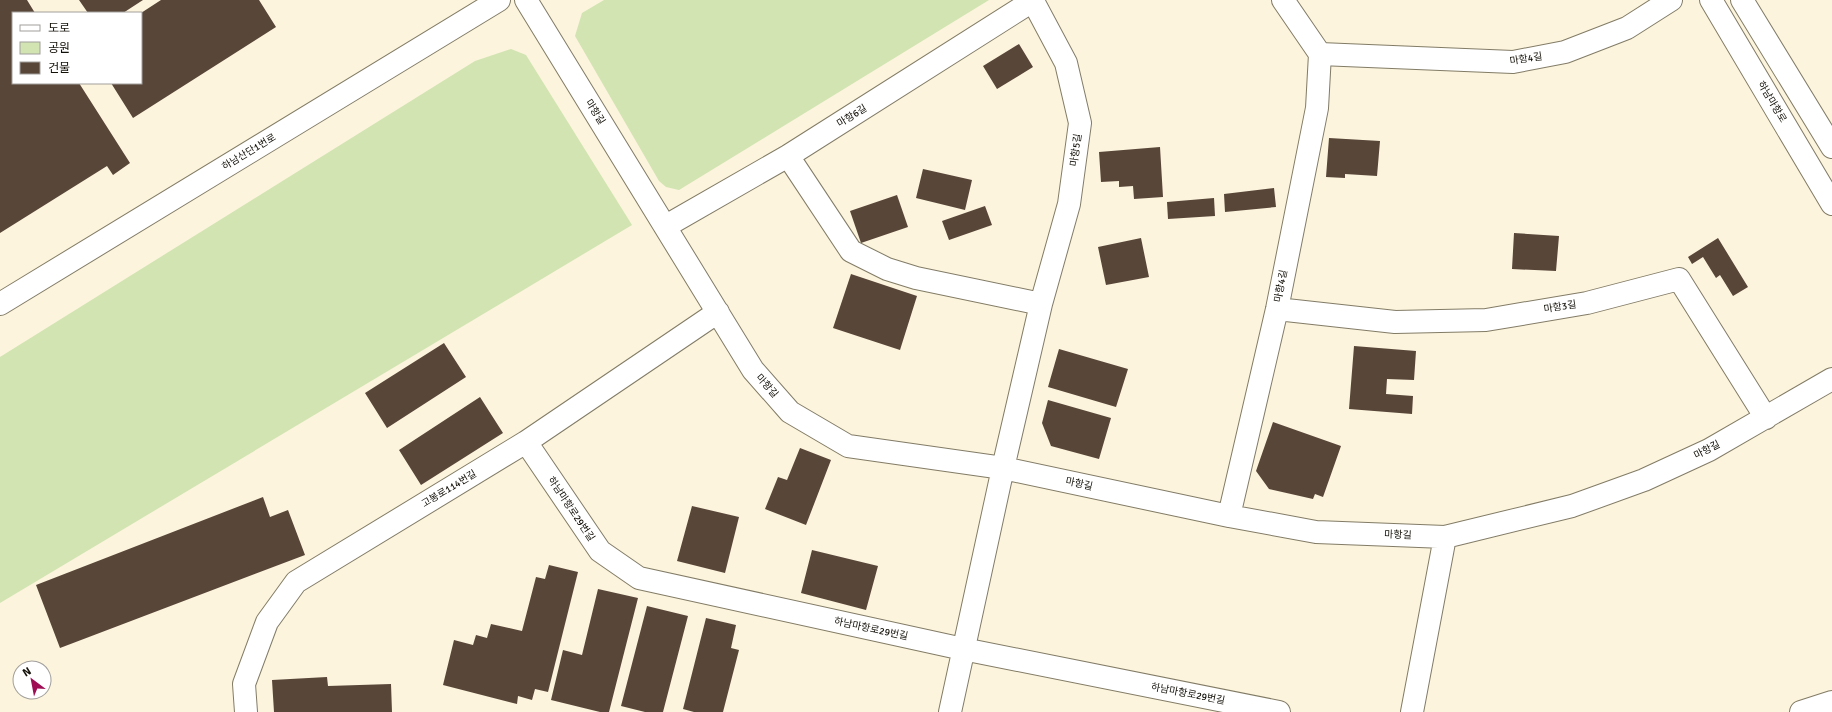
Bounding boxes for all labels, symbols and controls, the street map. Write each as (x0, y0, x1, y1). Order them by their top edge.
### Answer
legend (12, 12, 142, 84)
text: 도로 (48, 21, 70, 36)
text: 공원 (48, 41, 70, 56)
street label: 마항4길 (1509, 50, 1543, 68)
text: 건물 (48, 61, 70, 76)
street label: 하남마항로 (1755, 79, 1789, 125)
street label: 마항길 (583, 97, 607, 127)
street label: 마항6길 (835, 102, 869, 130)
street label: 하남산단1번로 (220, 131, 278, 173)
street label: 마항5길 (1068, 133, 1084, 167)
street label: 마항4길 (1272, 269, 1290, 303)
street label: 마항3길 (1543, 298, 1577, 316)
street label: 마항길 (753, 372, 781, 400)
street label: 마항길 (1692, 438, 1722, 462)
street label: 고봉로114번길 (419, 468, 479, 510)
street label: 하남마항로29번길 (545, 474, 597, 544)
street label: 마항길 (1064, 475, 1094, 493)
street label: 마항길 (1384, 529, 1412, 541)
street label: 하남마항로29번길 (833, 615, 909, 643)
north arrow (12, 660, 52, 700)
text: N (20, 664, 34, 679)
street label: 하남마항로29번길 (1150, 681, 1226, 707)

